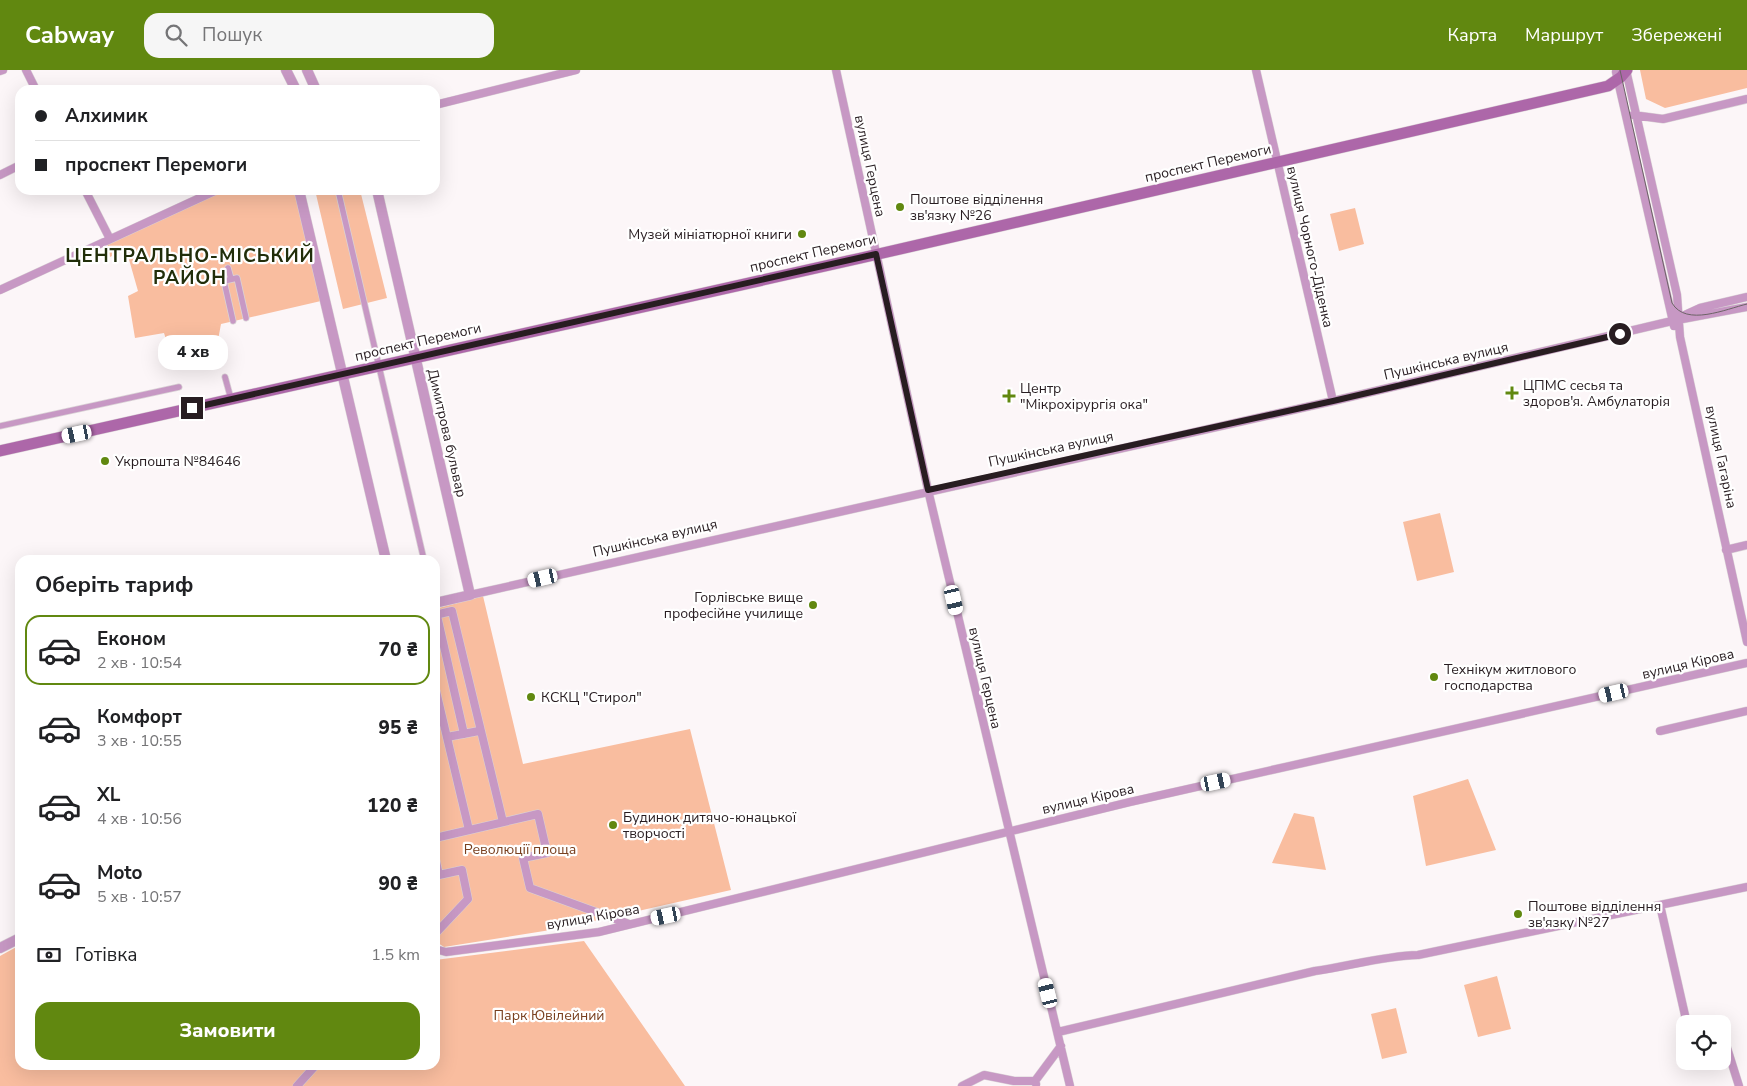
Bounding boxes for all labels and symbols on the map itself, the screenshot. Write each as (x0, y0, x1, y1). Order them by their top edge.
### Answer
street label: вулиця Герцена (850, 113, 890, 219)
street label: проспект Перемоги (1143, 139, 1273, 187)
street label: вулиця Чорного-Діденка (1282, 164, 1338, 330)
place label: Поштове відділення зв'язку №26 (910, 190, 1043, 225)
marker: Поштове відділення зв'язку №26 (894, 201, 906, 213)
place label: Музей мініатюрної книги (628, 225, 792, 244)
marker: Музей мініатюрної книги (796, 228, 808, 240)
street label: проспект Перемоги (748, 229, 878, 277)
district label: ЦЕНТРАЛЬНО-МІСЬКИЙ РАЙОН (65, 243, 315, 291)
street label: проспект Перемоги (353, 318, 483, 366)
route start (1609, 323, 1631, 345)
callout: 4 хв (157, 336, 227, 370)
street label: Пушкінська вулиця (1382, 337, 1510, 385)
street label: Димитрова бульвар (423, 367, 471, 499)
place label: ЦПМС сесья та здоров'я. Амбулаторія (1523, 376, 1670, 411)
place label: Центр "Мікрохірургія ока" (1020, 379, 1148, 414)
marker: ЦПМС сесья та здоров'я. Амбулаторія (1505, 386, 1519, 400)
marker: Центр "Мікрохірургія ока" (1002, 389, 1016, 403)
route end (181, 397, 203, 419)
street label: вулиця Гагаріна (1701, 404, 1741, 510)
car (60, 424, 93, 444)
street label: Пушкінська вулиця (987, 426, 1115, 472)
place label: Укрпошта №84646 (114, 452, 241, 471)
marker: Укрпошта №84646 (99, 455, 111, 467)
street label: Пушкінська вулиця (591, 514, 719, 562)
car (526, 567, 559, 589)
car (943, 584, 964, 616)
place label: Горлівське вище професійне училище (664, 588, 803, 623)
marker: Горлівське вище професійне училище (807, 599, 819, 611)
street label: вулиця Герцена (964, 625, 1006, 731)
street label: вулиця Кірова (1640, 644, 1736, 684)
place label: Технікум житлового господарства (1444, 660, 1576, 695)
marker: Технікум житлового господарства (1428, 671, 1440, 683)
car (1597, 682, 1630, 704)
place label: КСКЦ "Стирол" (541, 688, 642, 707)
marker: КСКЦ "Стирол" (525, 691, 537, 703)
car (1199, 772, 1232, 792)
street label: вулиця Кірова (1040, 779, 1136, 819)
place label: Будинок дитячо-юнацької творчості (623, 808, 797, 843)
marker: Будинок дитячо-юнацької творчості (607, 819, 619, 831)
park label: Революції площа (464, 840, 576, 859)
place label: Поштове відділення зв'язку №27 (1528, 897, 1661, 932)
street label: вулиця Кірова (545, 899, 641, 935)
car (649, 906, 682, 926)
marker: Поштове відділення зв'язку №27 (1512, 908, 1524, 920)
car (1037, 977, 1058, 1009)
park label: Парк Ювілейний (494, 1006, 605, 1025)

